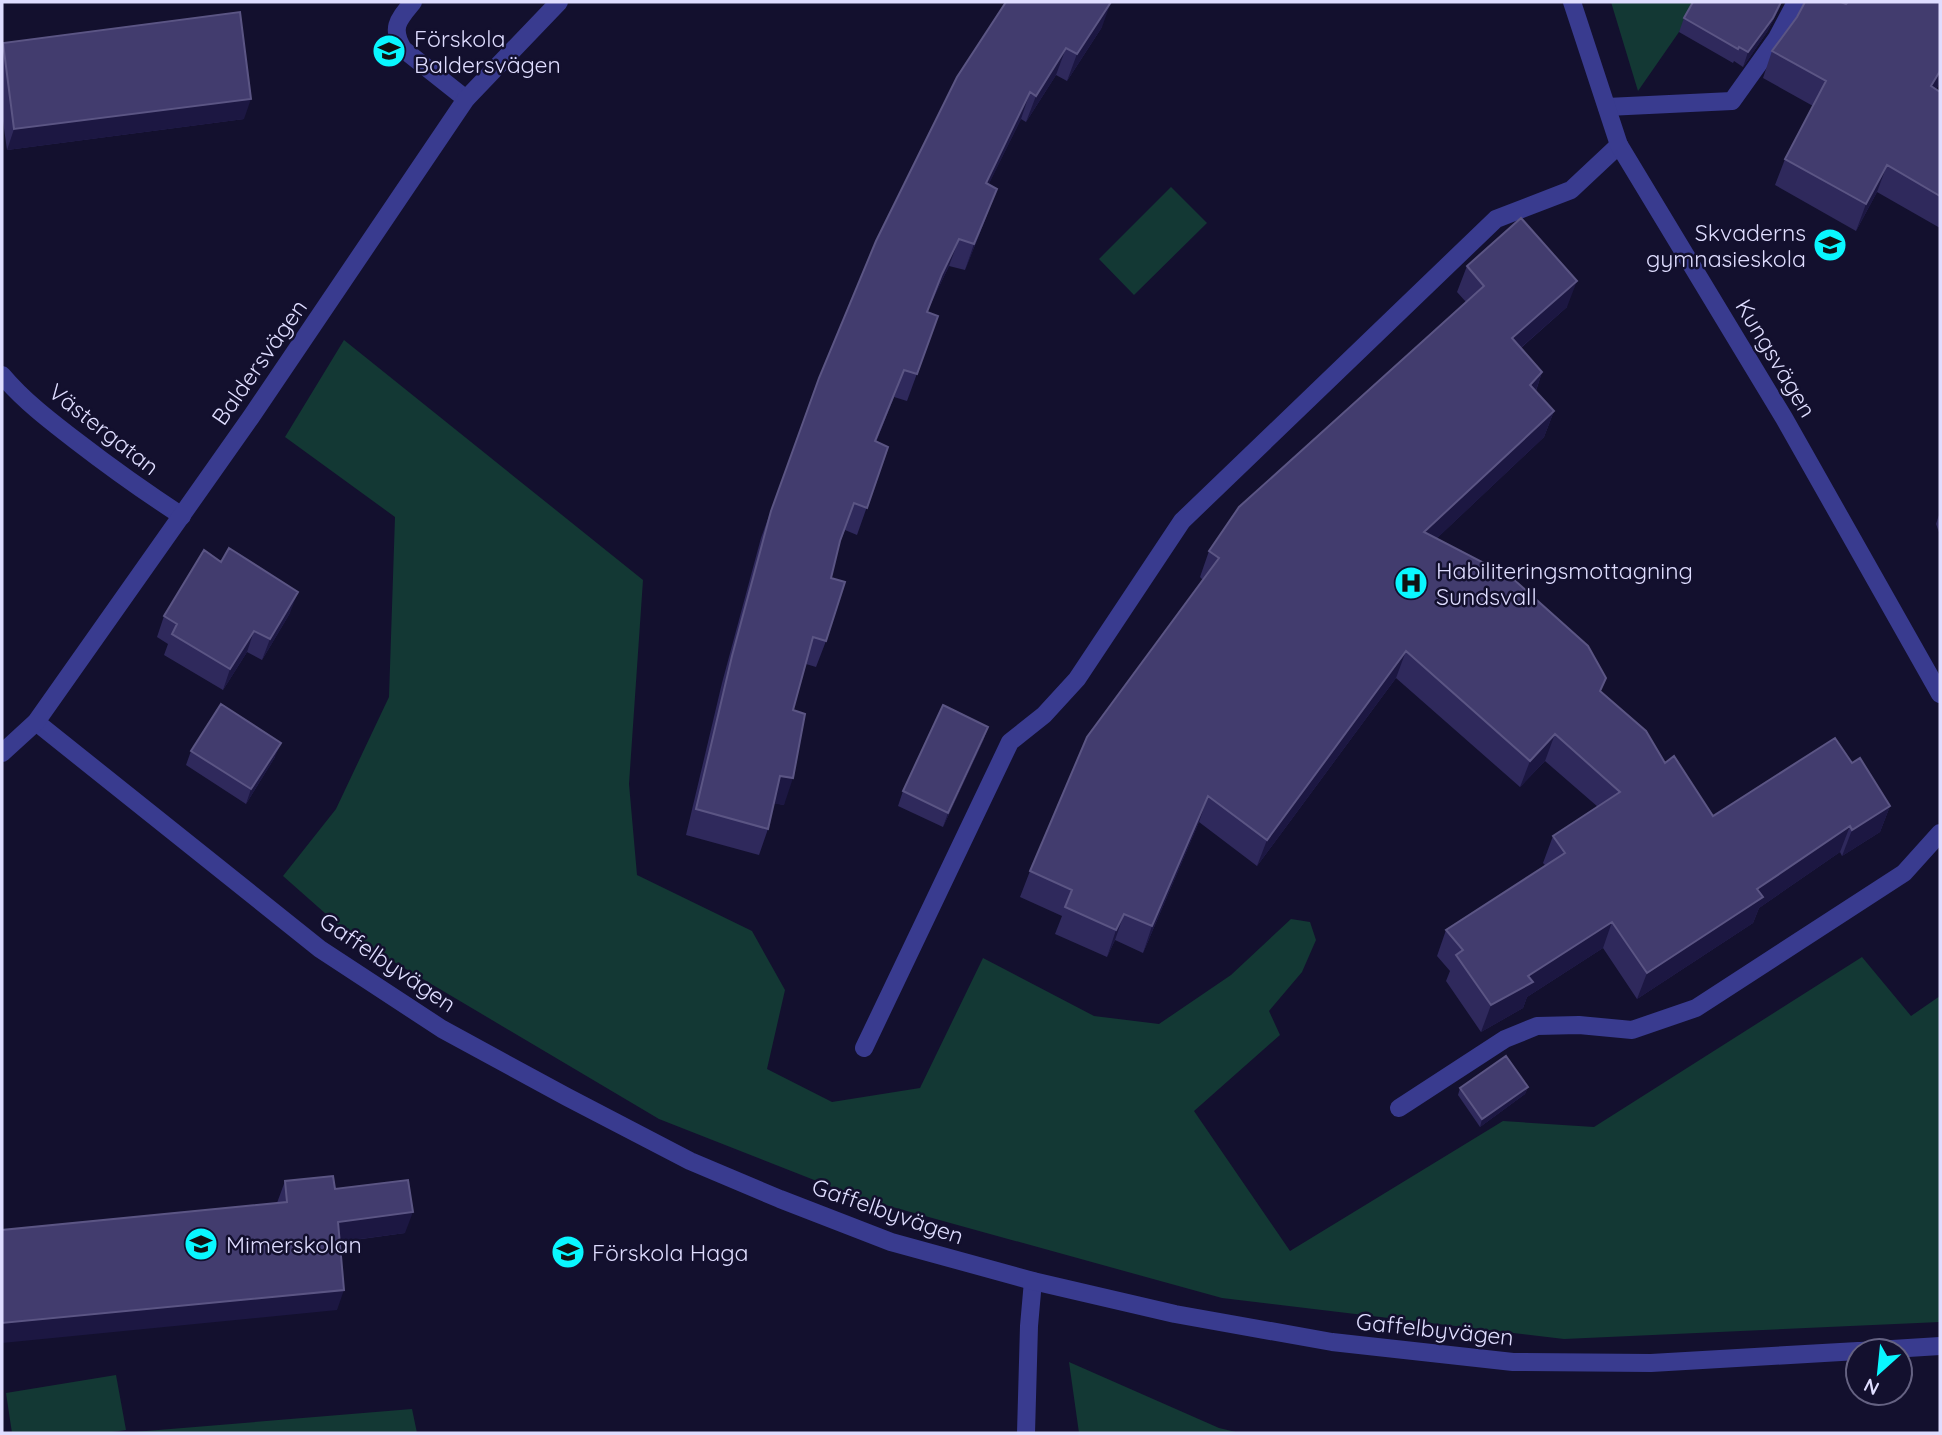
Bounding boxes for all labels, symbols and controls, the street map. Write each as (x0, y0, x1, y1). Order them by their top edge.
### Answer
place label: Förskola Baldersvägen (414, 24, 561, 79)
school or university icon: Förskola Baldersvägen (370, 32, 408, 70)
place label: Skvaderns gymnasieskola (1646, 218, 1806, 273)
school or university icon: Skvaderns gymnasieskola (1811, 226, 1849, 264)
street label: Baldersvägen (205, 294, 313, 430)
street label: Kungsvägen (1729, 294, 1823, 422)
street label: Västergatan (43, 377, 165, 481)
place label: Habiliteringsmottagning Sundsvall (1436, 556, 1693, 611)
hospital icon: Habiliteringsmottagning Sundsvall (1392, 564, 1430, 602)
street label: Gaffelbyvägen (314, 906, 462, 1018)
street label: Gaffelbyvägen (808, 1172, 968, 1250)
school or university icon: Mimerskolan (182, 1225, 220, 1263)
place label: Mimerskolan (226, 1230, 362, 1259)
school or university icon: Förskola Haga (549, 1233, 587, 1271)
place label: Förskola Haga (592, 1238, 748, 1267)
street label: Gaffelbyvägen (1355, 1306, 1515, 1352)
north arrow (1844, 1337, 1914, 1407)
text: N (1860, 1373, 1883, 1401)

